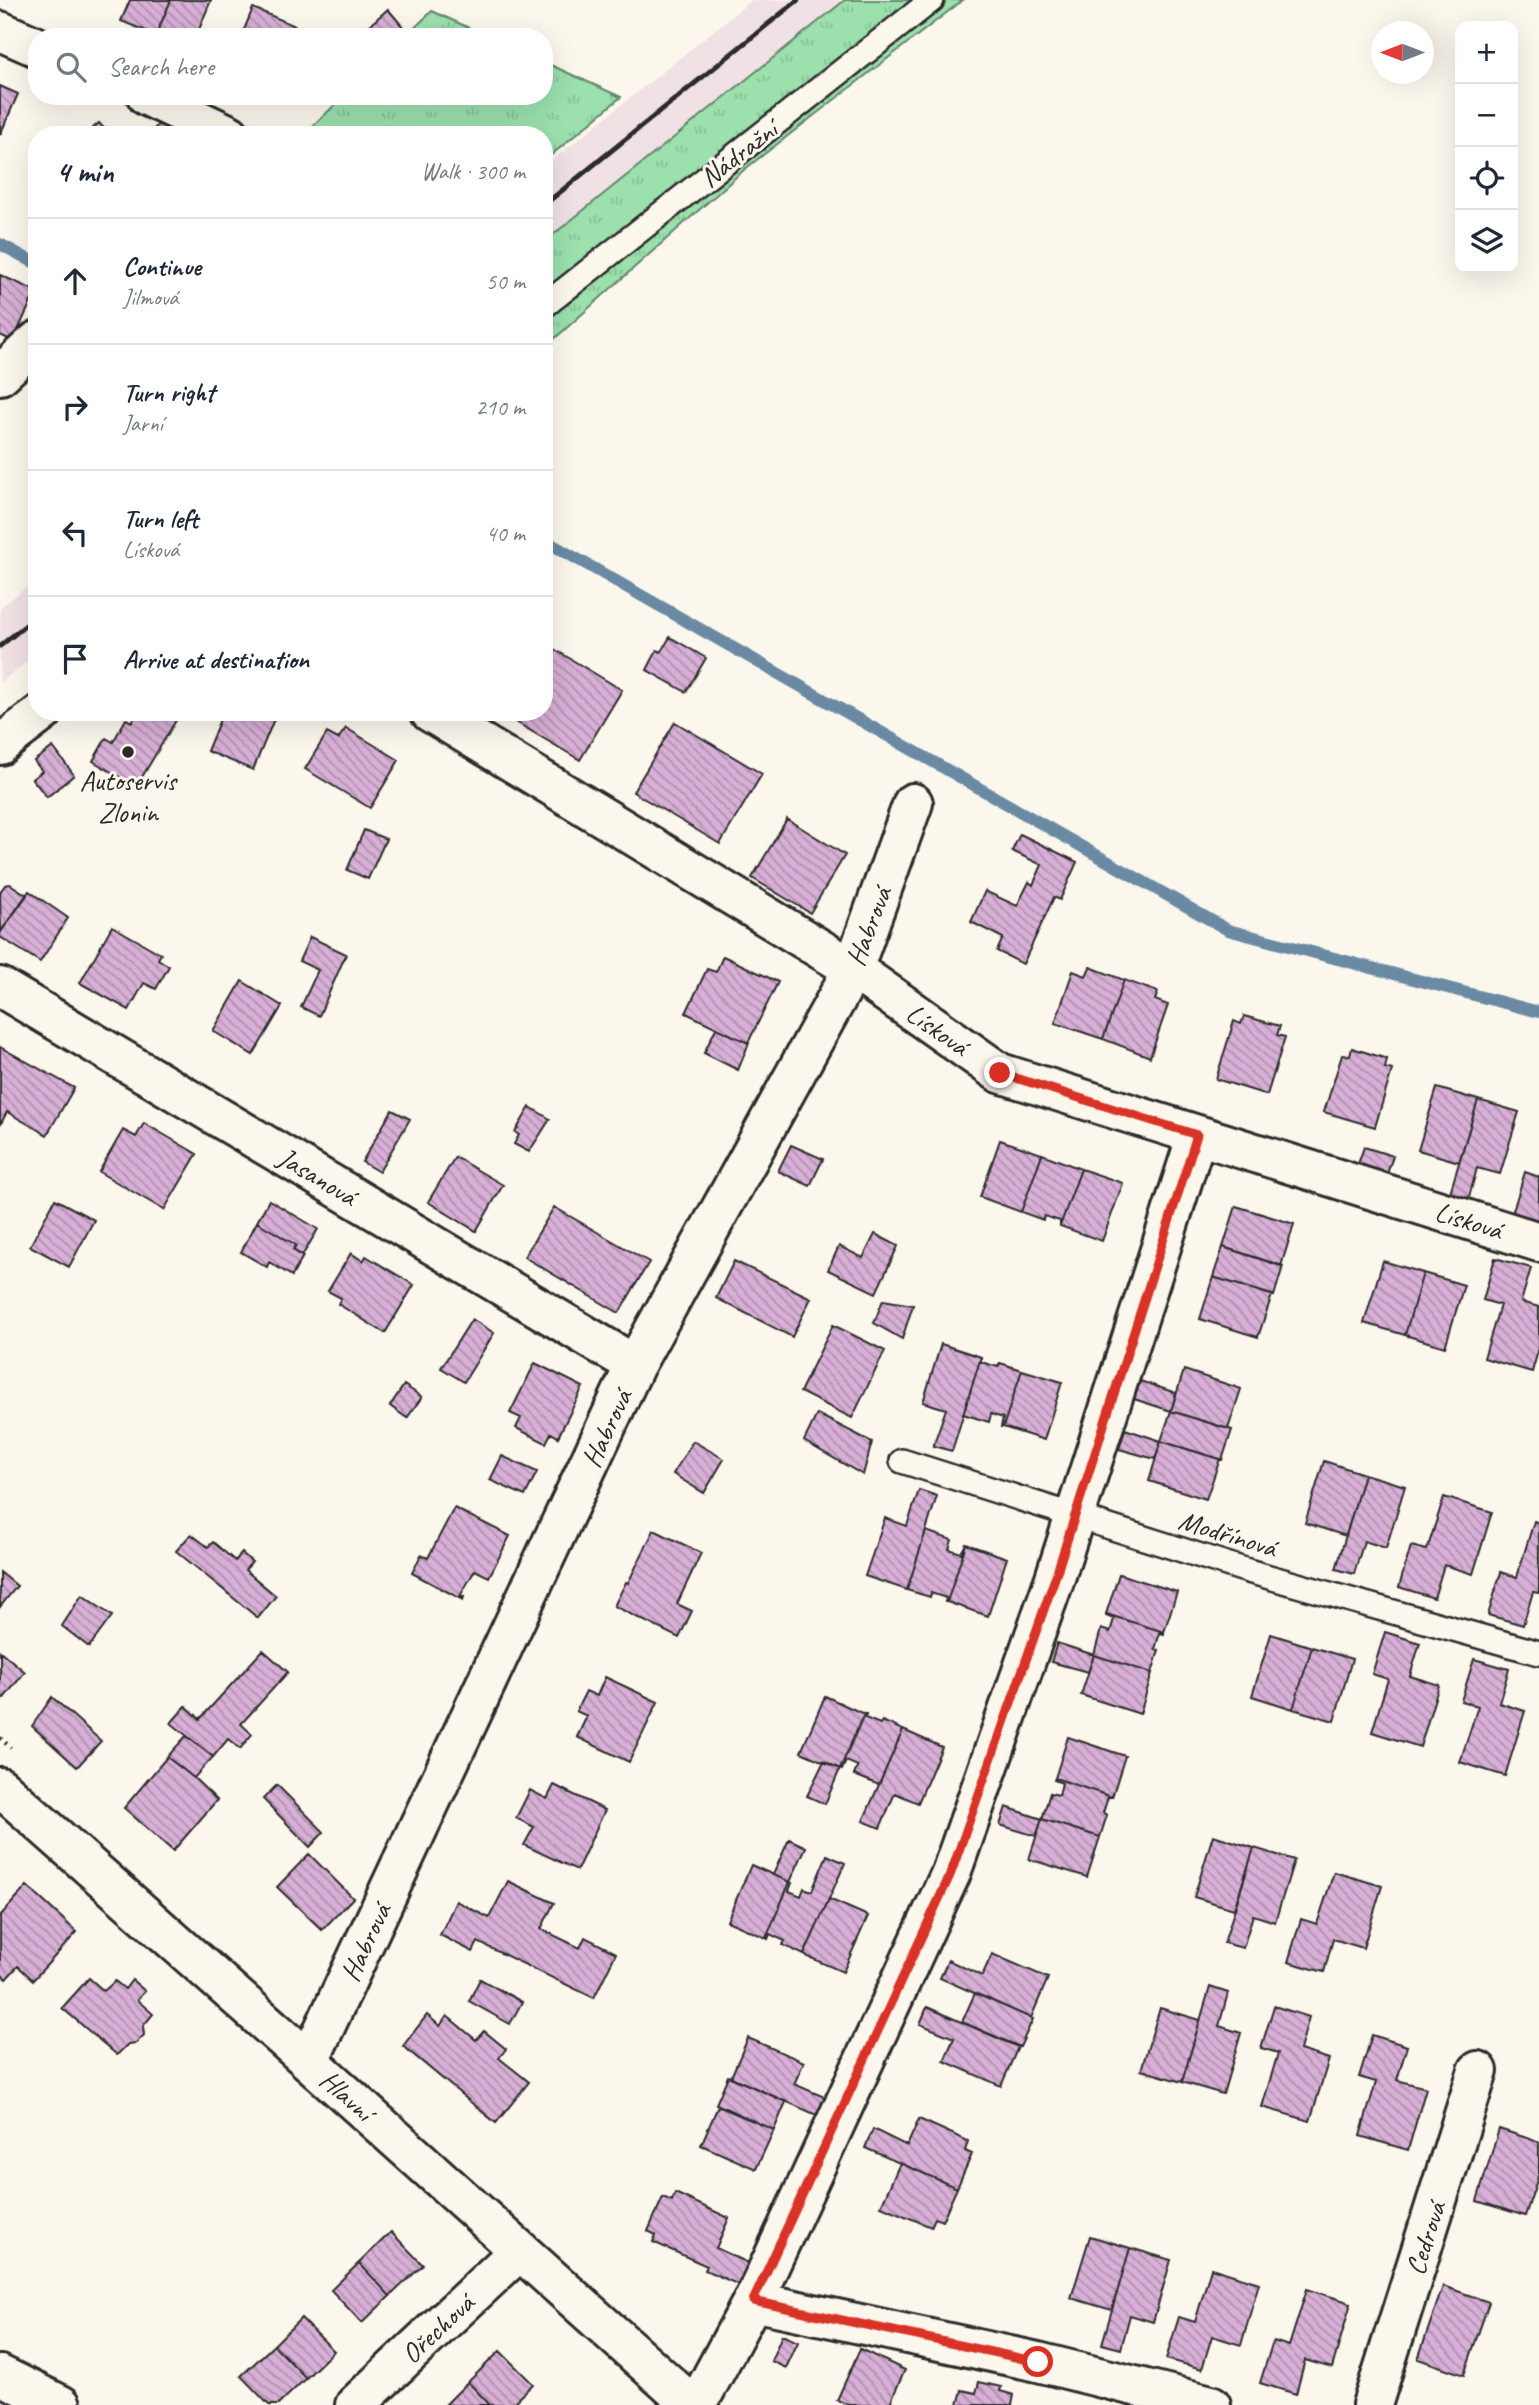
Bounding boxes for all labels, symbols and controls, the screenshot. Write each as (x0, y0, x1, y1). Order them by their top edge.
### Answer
north arrow (1371, 21, 1434, 84)
map controls (1455, 21, 1518, 273)
button: + (1455, 21, 1518, 84)
search box (28, 28, 553, 105)
icon: search (52, 48, 90, 86)
text: Search here (108, 50, 214, 83)
button: − (1455, 84, 1518, 147)
street label: Nádražní (692, 109, 789, 195)
button: locate (1455, 147, 1518, 210)
text: 4 min (56, 153, 113, 191)
text: Walk · 300 m (421, 157, 525, 186)
button: layers (1455, 210, 1518, 273)
text: Continue (123, 250, 201, 283)
icon: ahead (56, 262, 94, 300)
text: 50 m (486, 267, 525, 296)
text: Jilmová (123, 283, 178, 312)
text: Turn right (123, 376, 214, 409)
icon: right (56, 388, 94, 426)
text: 210 m (476, 393, 525, 422)
text: Jarní (123, 409, 163, 438)
text: Turn left (123, 502, 198, 535)
icon: left (56, 514, 94, 552)
text: 40 m (486, 519, 525, 548)
text: Lísková (123, 535, 179, 564)
icon: arrive (56, 640, 94, 678)
text: Arrive at destination (123, 643, 309, 676)
marker: Autoservis Zlonin (120, 744, 136, 760)
place label: Autoservis Zlonin (80, 763, 179, 830)
street label: Habrová (837, 879, 900, 971)
street label: Lísková (900, 995, 978, 1065)
route end (984, 1057, 1015, 1088)
street label: Jasanová (270, 1138, 366, 1215)
street label: Lísková (1431, 1194, 1509, 1248)
street label: Habrová (573, 1381, 641, 1473)
street label: Modřínová (1175, 1502, 1284, 1566)
street label: Habrová (332, 1895, 400, 1987)
street label: Hlavní (313, 2062, 385, 2132)
street label: Cedrová (1397, 2195, 1455, 2279)
street label: Ořechová (394, 2284, 483, 2371)
route start (1022, 2346, 1053, 2377)

